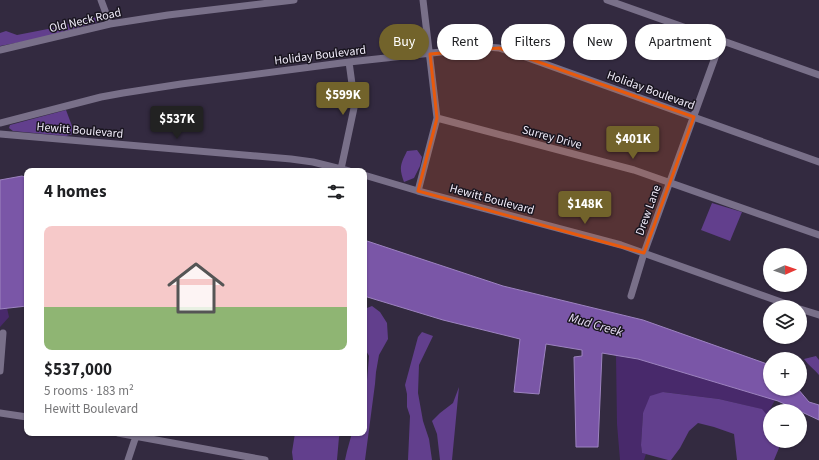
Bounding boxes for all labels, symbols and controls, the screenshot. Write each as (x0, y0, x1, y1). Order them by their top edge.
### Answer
street label: Old Neck Road (47, 4, 123, 37)
chip: Buy (379, 24, 429, 60)
chip: Rent (437, 24, 493, 60)
chip: Filters (501, 24, 565, 60)
chip: New (573, 24, 627, 60)
chip: Apartment (635, 24, 726, 60)
street label: Holiday Boulevard (273, 41, 367, 70)
street label: Holiday Boulevard (605, 67, 697, 114)
pin: $599K (315, 82, 371, 116)
text: $599K (325, 86, 361, 104)
pin: $537K (149, 106, 205, 140)
text: $537K (159, 110, 195, 128)
street label: Hewitt Boulevard (36, 118, 124, 143)
street label: Surrey Drive (520, 121, 584, 154)
pin: $401K (605, 126, 661, 160)
text: $401K (615, 130, 651, 148)
text: 4 homes (44, 180, 106, 204)
street label: Hewitt Boulevard (448, 180, 536, 219)
icon: filters (325, 181, 347, 203)
street label: Drew Lane (631, 182, 666, 238)
pin: $148K (557, 191, 613, 225)
text: $148K (567, 195, 603, 213)
north arrow (763, 248, 807, 292)
map controls (763, 248, 807, 448)
icon: home (160, 252, 232, 324)
button: layers (763, 300, 807, 344)
water label: Mud Creek (567, 309, 626, 342)
button: + (763, 352, 807, 396)
text: $537,000 (44, 358, 112, 382)
text: 5 rooms · 183 m² (44, 382, 134, 400)
text: Hewitt Boulevard (44, 400, 138, 418)
button: − (763, 404, 807, 448)

